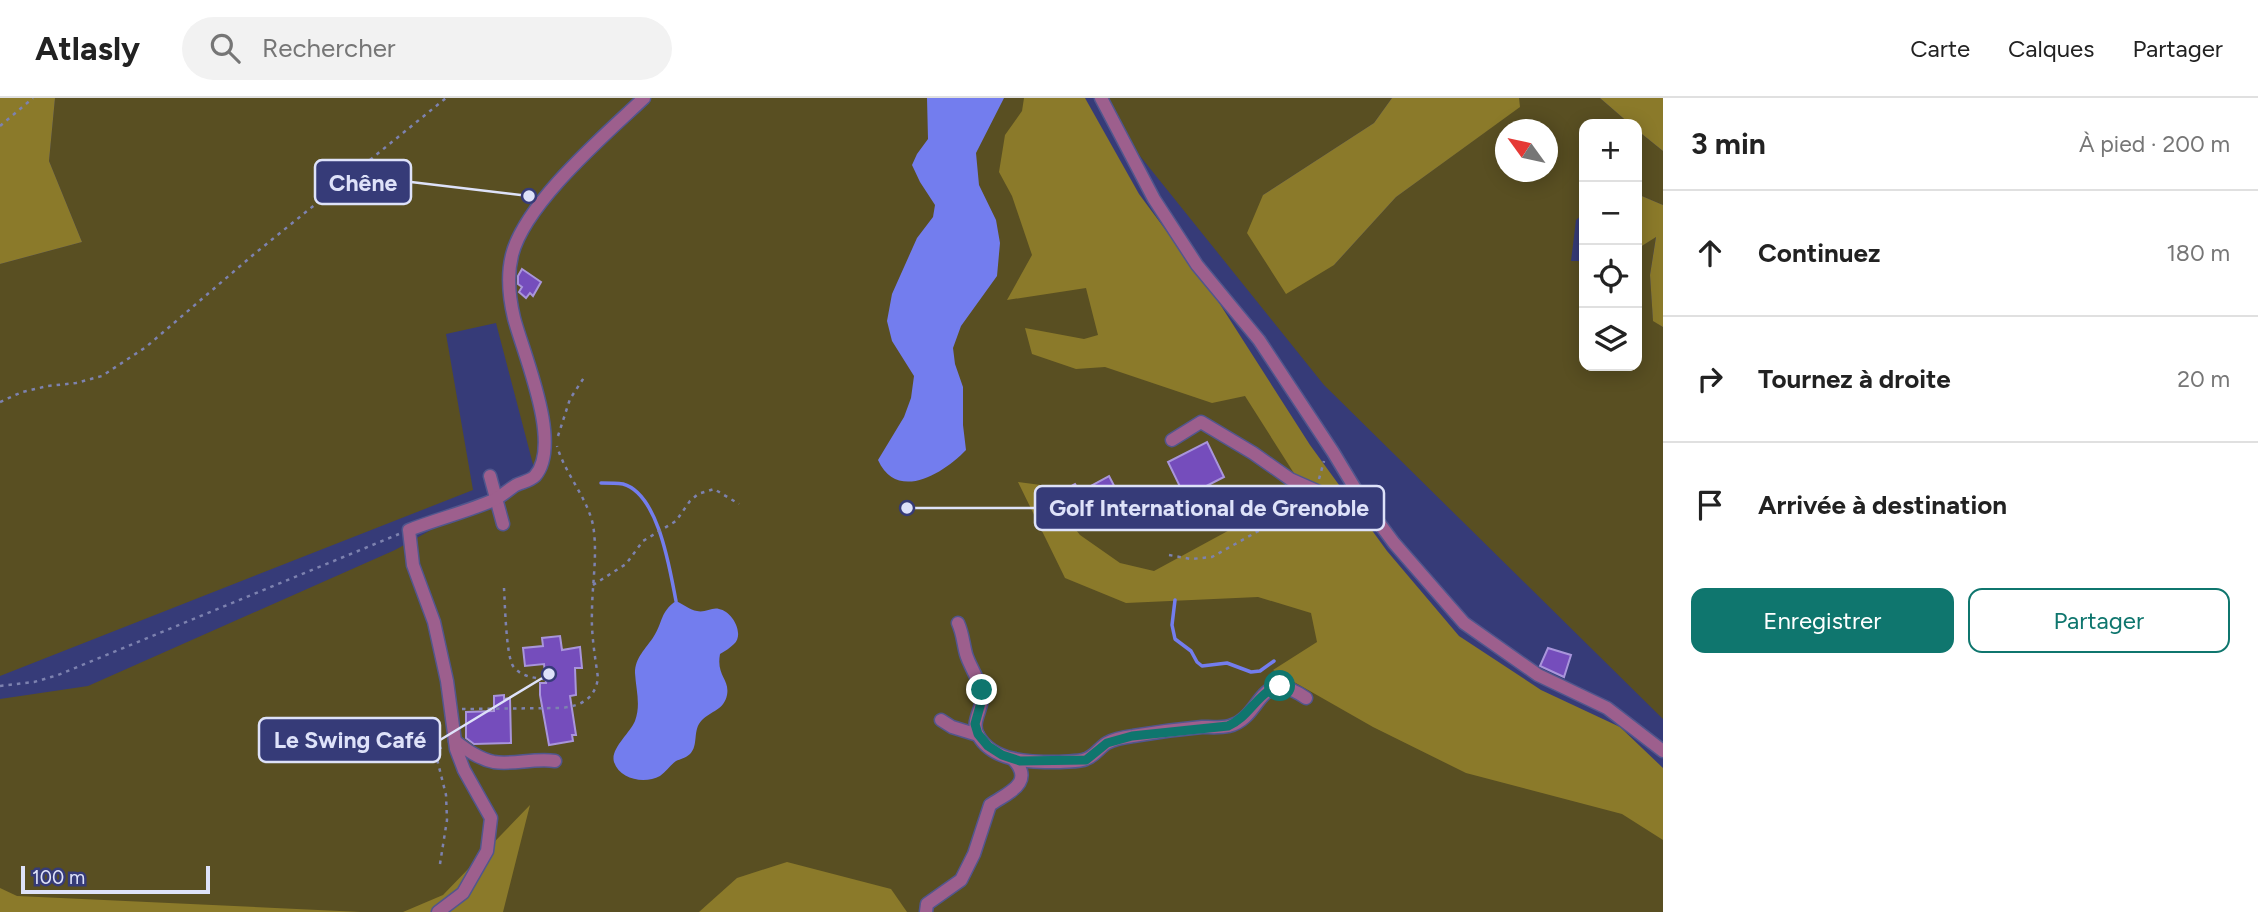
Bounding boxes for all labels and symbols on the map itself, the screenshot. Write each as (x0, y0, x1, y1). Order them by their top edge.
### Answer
north arrow (1495, 119, 1558, 182)
callout: Chêne (315, 160, 411, 204)
text: Chêne (329, 169, 397, 197)
callout: Golf International de Grenoble (1035, 486, 1384, 530)
text: Golf International de Grenoble (1049, 494, 1369, 522)
route start (1264, 670, 1295, 701)
route end (966, 674, 997, 705)
callout: Le Swing Café (259, 718, 440, 762)
text: Le Swing Café (274, 726, 426, 754)
scale bar (21, 863, 210, 895)

